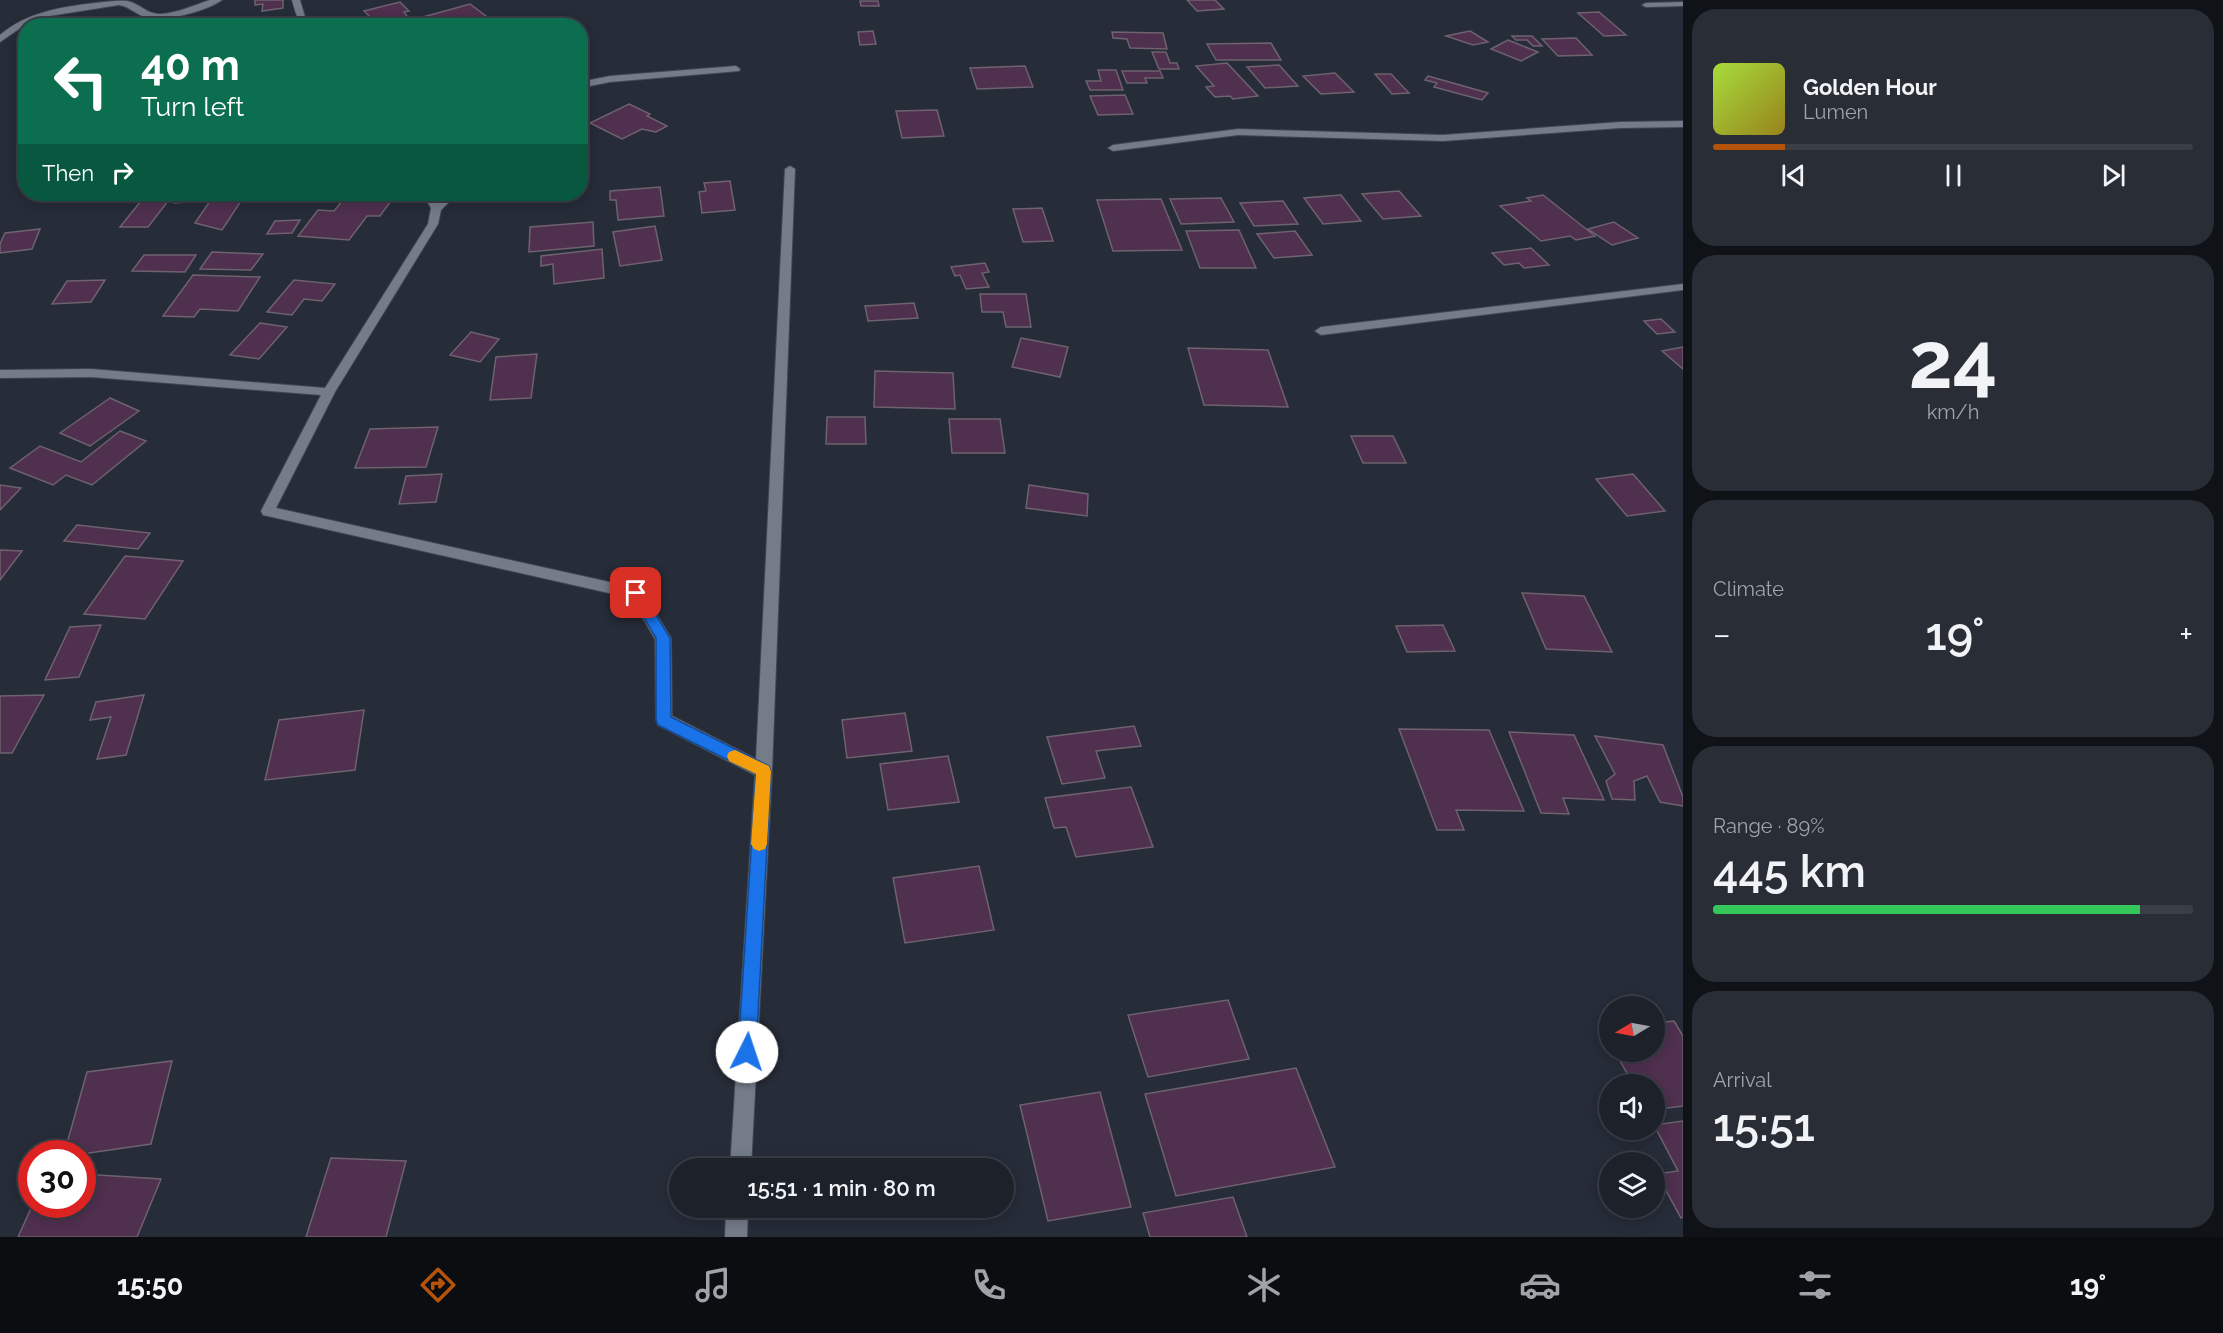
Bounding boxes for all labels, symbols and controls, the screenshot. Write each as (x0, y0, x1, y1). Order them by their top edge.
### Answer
text: 40 m (141, 41, 240, 90)
icon: left (42, 42, 120, 120)
text: Golden Hour (1803, 74, 1937, 100)
text: Turn left (141, 91, 244, 122)
text: Lumen (1803, 100, 1868, 124)
icon: right (106, 156, 139, 189)
icon: previous (1777, 159, 1810, 192)
icon: pause (1937, 159, 1970, 192)
icon: next (2097, 159, 2130, 192)
text: Then (42, 160, 94, 186)
text: 24 (1909, 315, 1997, 406)
text: km/h (1927, 400, 1979, 424)
pin (610, 567, 661, 618)
icon: arrive (619, 576, 652, 609)
text: Climate (1713, 577, 1784, 601)
text: 19° (1926, 608, 1984, 661)
text: − (1713, 615, 1731, 654)
text: + (2179, 615, 2193, 654)
text: Range · 89% (1713, 814, 1824, 838)
text: 445 km (1713, 845, 1866, 898)
north arrow (1599, 996, 1665, 1062)
map controls (1599, 996, 1665, 1218)
position arrow (715, 1020, 779, 1084)
text: Arrival (1713, 1068, 1772, 1092)
button: sound (1599, 1074, 1665, 1140)
text: 15:51 (1713, 1099, 1815, 1152)
speed limit sign: 30 (18, 1140, 96, 1218)
button: layers (1599, 1152, 1665, 1218)
text: 15:51 · 1 min · 80 m (747, 1175, 936, 1201)
icon: directions (417, 1264, 459, 1306)
icon: music (692, 1264, 734, 1306)
icon: phone (968, 1264, 1010, 1306)
icon: climate (1243, 1264, 1285, 1306)
icon: car (1519, 1264, 1561, 1306)
icon: filters (1794, 1264, 1836, 1306)
text: 15:50 (117, 1270, 183, 1301)
text: 19° (2070, 1270, 2106, 1301)

